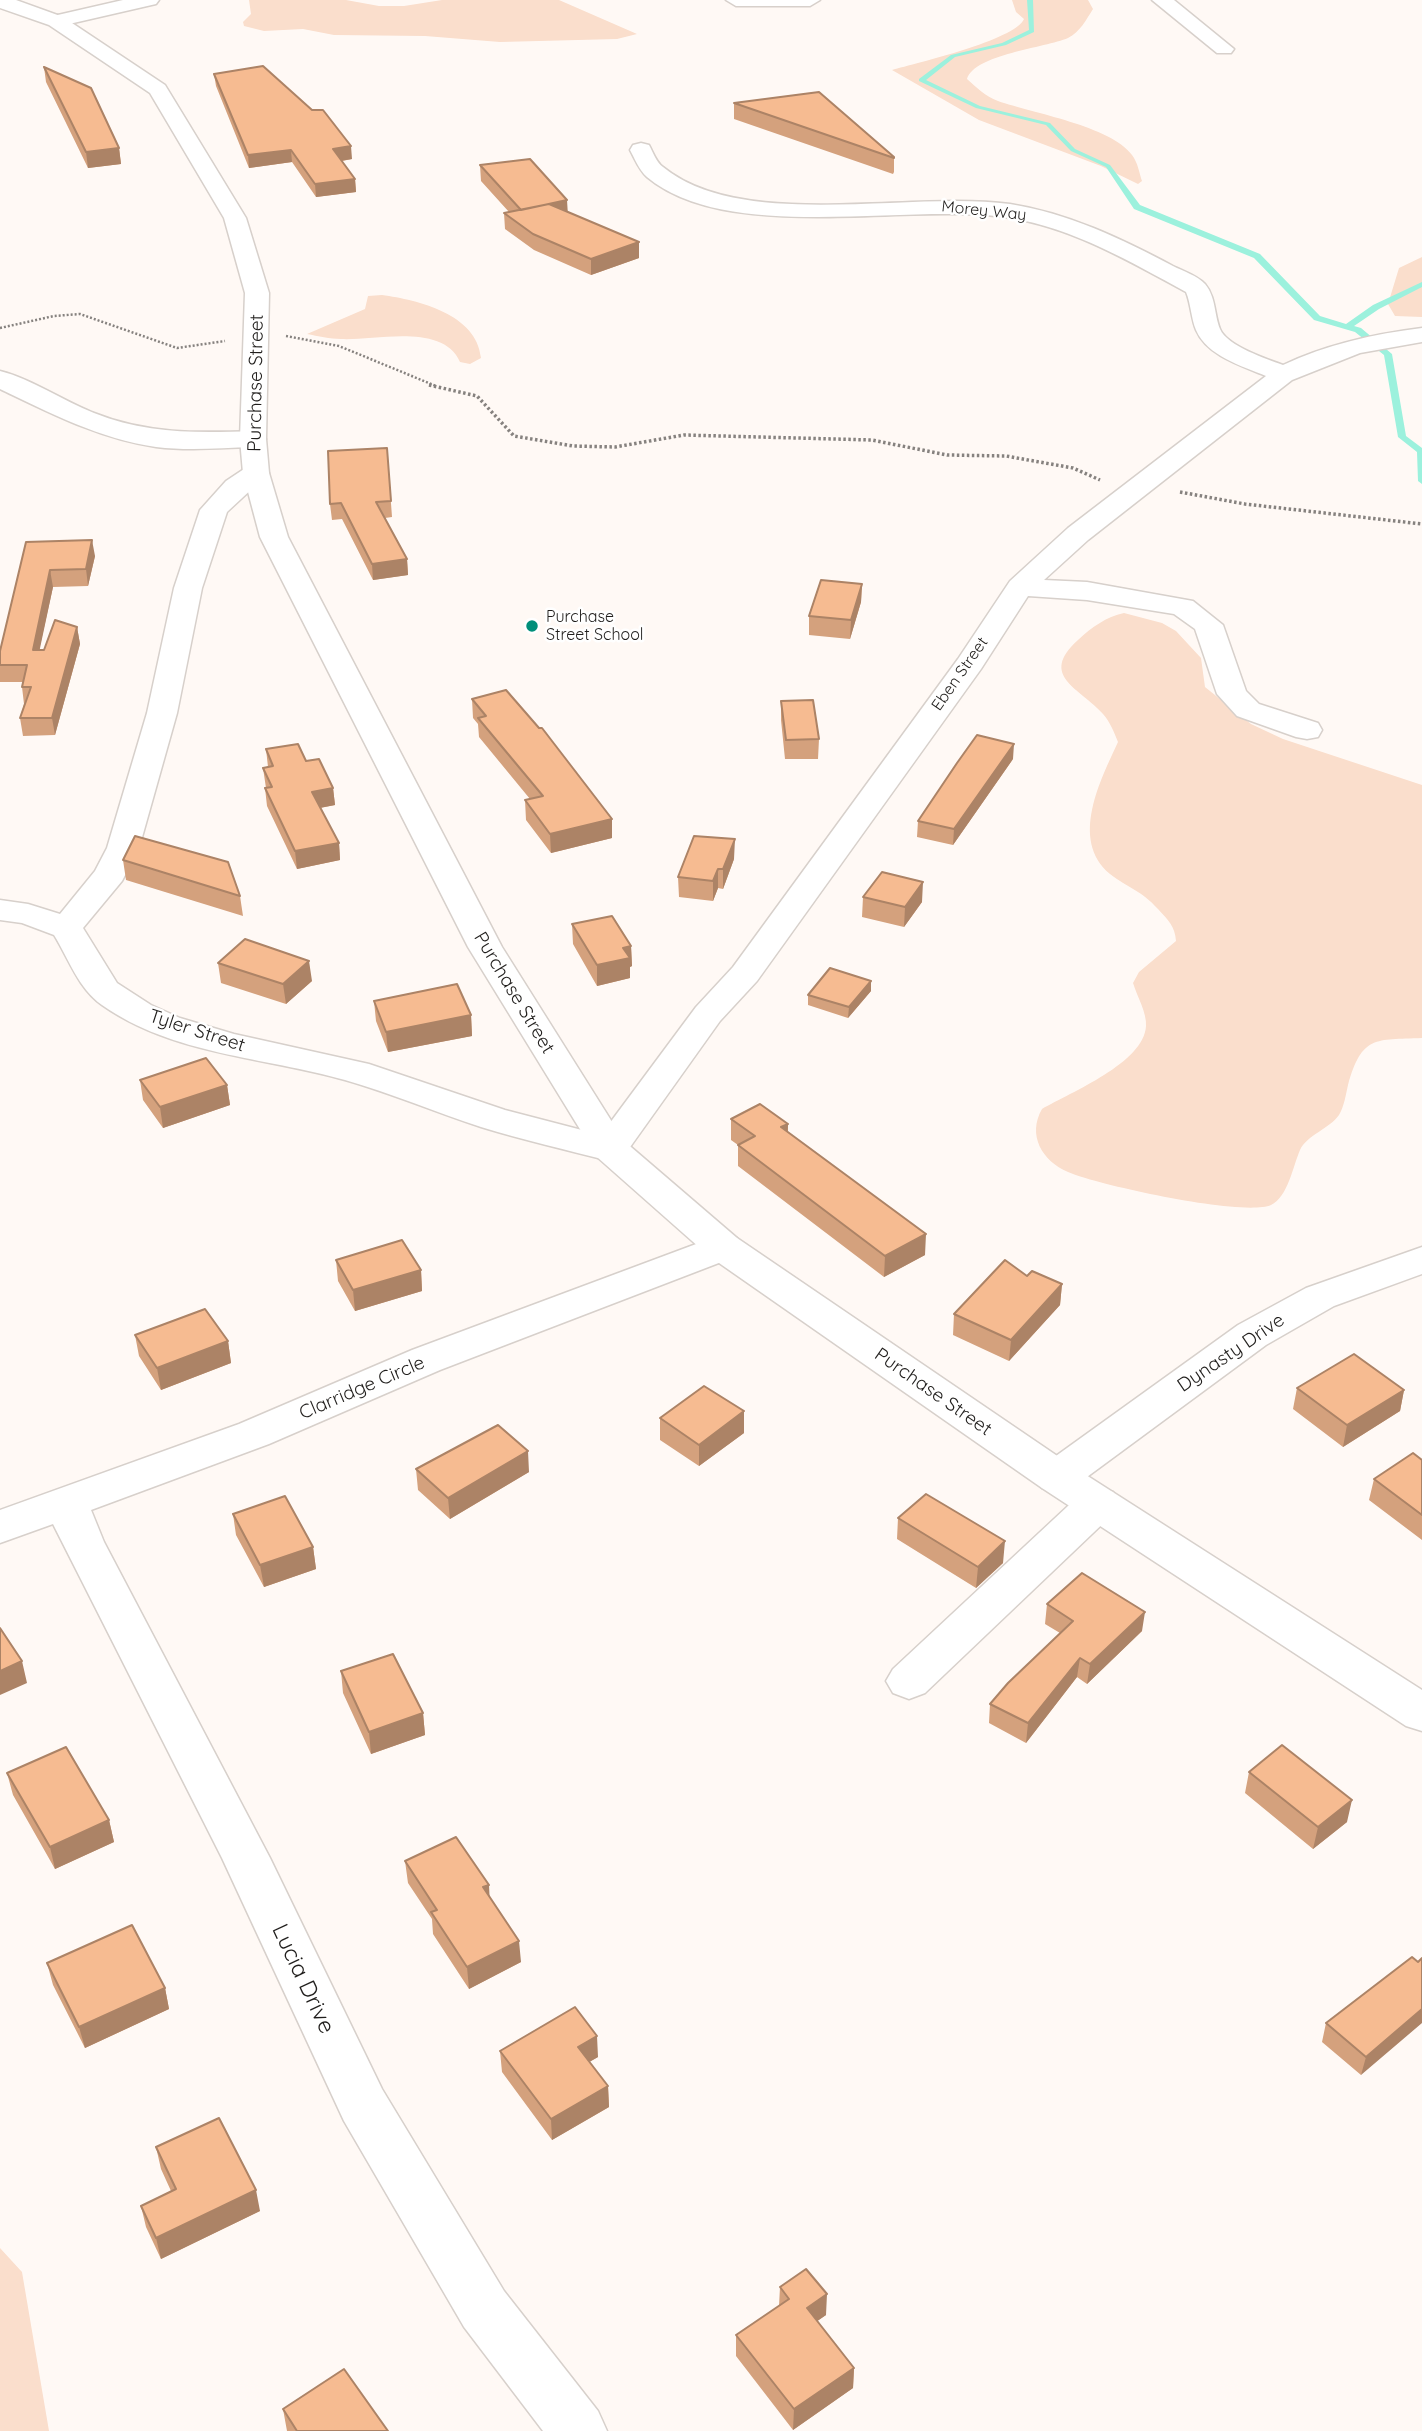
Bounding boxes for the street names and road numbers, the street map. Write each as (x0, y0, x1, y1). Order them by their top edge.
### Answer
street label: Morey Way (941, 197, 1027, 225)
street label: Purchase Street (243, 314, 269, 452)
street label: Eben Street (928, 634, 992, 714)
street label: Purchase Street (469, 928, 559, 1058)
street label: Tyler Street (146, 1005, 248, 1057)
street label: Dynasty Drive (1173, 1309, 1289, 1397)
street label: Purchase Street (870, 1343, 996, 1441)
street label: Clarridge Circle (296, 1351, 428, 1425)
street label: Lucia Drive (266, 1920, 340, 2038)

